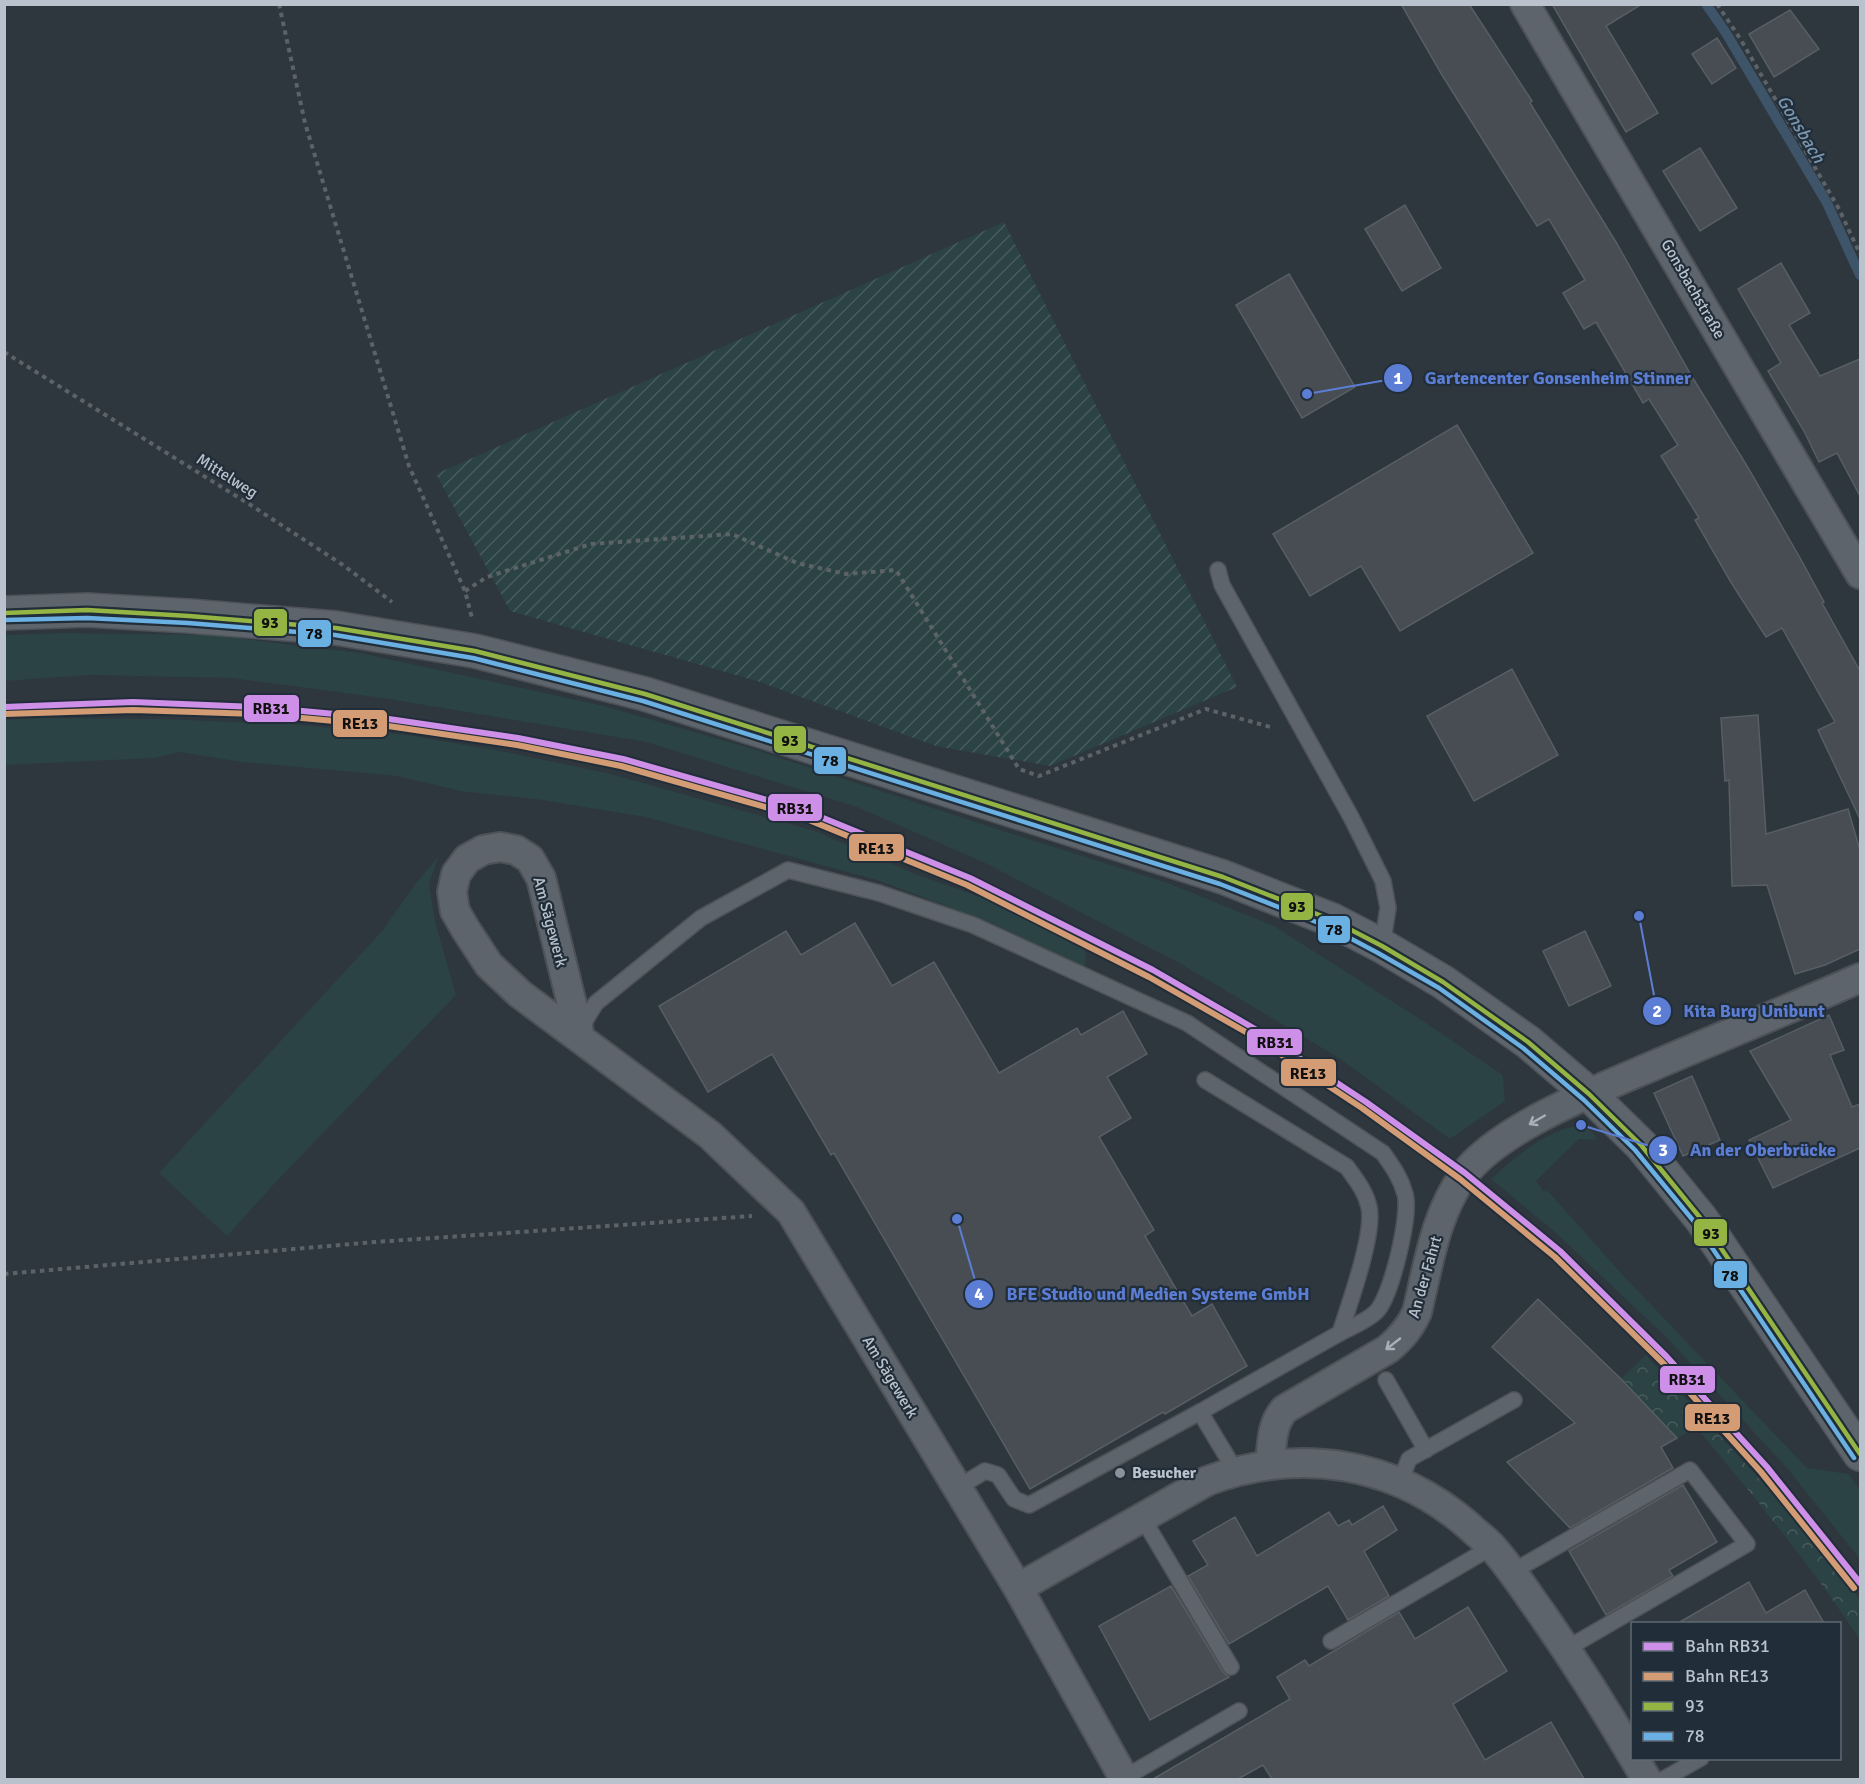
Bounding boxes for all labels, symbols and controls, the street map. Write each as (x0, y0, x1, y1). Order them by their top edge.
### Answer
water label: Gonsbach (1772, 91, 1830, 168)
street label: Gonsbachstraße (1656, 236, 1730, 342)
callout: Gartencenter Gonsenheim Stinner (1383, 360, 1703, 396)
text: 1 (1393, 367, 1403, 389)
text: Gartencenter Gonsenheim Stinner (1425, 367, 1692, 389)
street label: Mittelweg (193, 449, 261, 503)
line badge: 93 (253, 608, 288, 637)
text: 93 (261, 613, 279, 633)
line badge: 78 (297, 619, 332, 648)
text: 78 (305, 624, 323, 644)
line badge: RB31 (243, 694, 300, 723)
text: RB31 (253, 699, 290, 719)
line badge: RE13 (332, 709, 388, 738)
text: RE13 (342, 714, 378, 734)
line badge: 93 (773, 725, 807, 754)
text: 93 (781, 731, 799, 751)
line badge: 78 (813, 746, 847, 775)
text: 78 (821, 751, 839, 771)
line badge: RB31 (767, 793, 823, 822)
text: RB31 (777, 799, 814, 819)
line badge: RE13 (848, 833, 905, 862)
text: RE13 (858, 839, 894, 859)
street label: Am Sägewerk (528, 875, 572, 969)
line badge: 93 (1280, 892, 1314, 921)
text: 93 (1288, 897, 1306, 917)
line badge: 78 (1317, 915, 1351, 944)
text: 78 (1325, 920, 1343, 940)
callout: Kita Burg Unibunt (1642, 993, 1837, 1029)
text: 2 (1652, 1000, 1662, 1022)
text: Kita Burg Unibunt (1683, 1000, 1825, 1022)
line badge: RB31 (1246, 1028, 1303, 1056)
text: RB31 (1257, 1033, 1294, 1053)
line badge: RE13 (1280, 1058, 1337, 1087)
text: RE13 (1290, 1064, 1326, 1084)
one-way arrow (1529, 1115, 1546, 1127)
callout: An der Oberbrücke (1648, 1132, 1848, 1168)
text: 3 (1658, 1139, 1668, 1161)
text: An der Oberbrücke (1690, 1139, 1836, 1161)
line badge: 93 (1693, 1218, 1728, 1247)
text: 93 (1702, 1224, 1720, 1244)
street label: An der Fahrt (1404, 1233, 1446, 1320)
line badge: 78 (1713, 1260, 1748, 1289)
text: 78 (1721, 1266, 1739, 1286)
callout: BFE Studio und Medien Systeme GmbH (964, 1276, 1321, 1312)
text: 4 (974, 1283, 984, 1305)
text: BFE Studio und Medien Systeme GmbH (1006, 1283, 1310, 1305)
street label: Am Sägewerk (858, 1332, 922, 1422)
one-way arrow (1385, 1337, 1401, 1350)
line badge: RB31 (1659, 1365, 1716, 1394)
text: RB31 (1669, 1370, 1706, 1390)
line badge: RE13 (1684, 1403, 1741, 1432)
text: RE13 (1694, 1409, 1730, 1429)
place label: Besucher (1132, 1463, 1197, 1483)
marker: Besucher (1113, 1466, 1127, 1480)
legend (1631, 1622, 1841, 1760)
text: Bahn RB31 (1685, 1635, 1770, 1657)
text: Bahn RE13 (1685, 1665, 1769, 1687)
text: 93 (1685, 1695, 1704, 1717)
text: 78 (1685, 1725, 1704, 1747)

